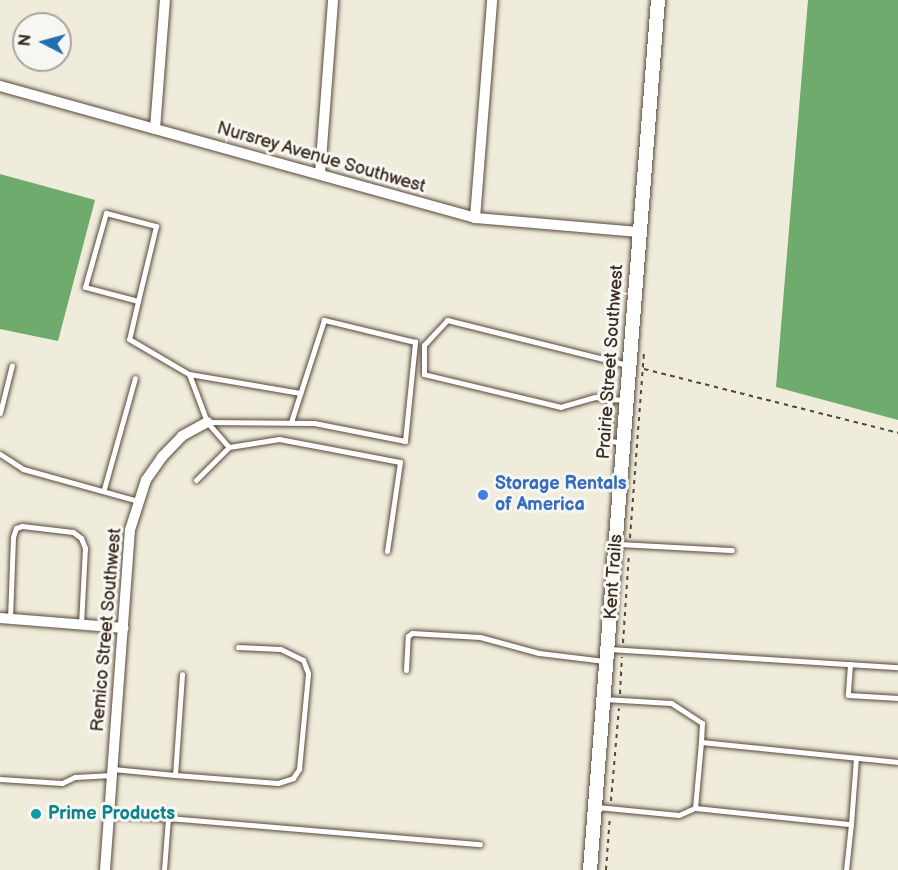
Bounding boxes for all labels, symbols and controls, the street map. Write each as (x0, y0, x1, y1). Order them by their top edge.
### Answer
north arrow (12, 12, 72, 72)
text: N (16, 33, 36, 47)
street label: Nursrey Avenue Southwest (214, 118, 428, 198)
street label: Prairie Street Southwest (593, 264, 629, 460)
place label: Storage Rentals of America (495, 474, 627, 516)
marker: Storage Rentals of America (476, 488, 490, 502)
street label: Remico Street Southwest (87, 527, 127, 733)
street label: Kent Trails (600, 533, 628, 621)
place label: Prime Products (48, 803, 175, 825)
marker: Prime Products (29, 807, 43, 821)

